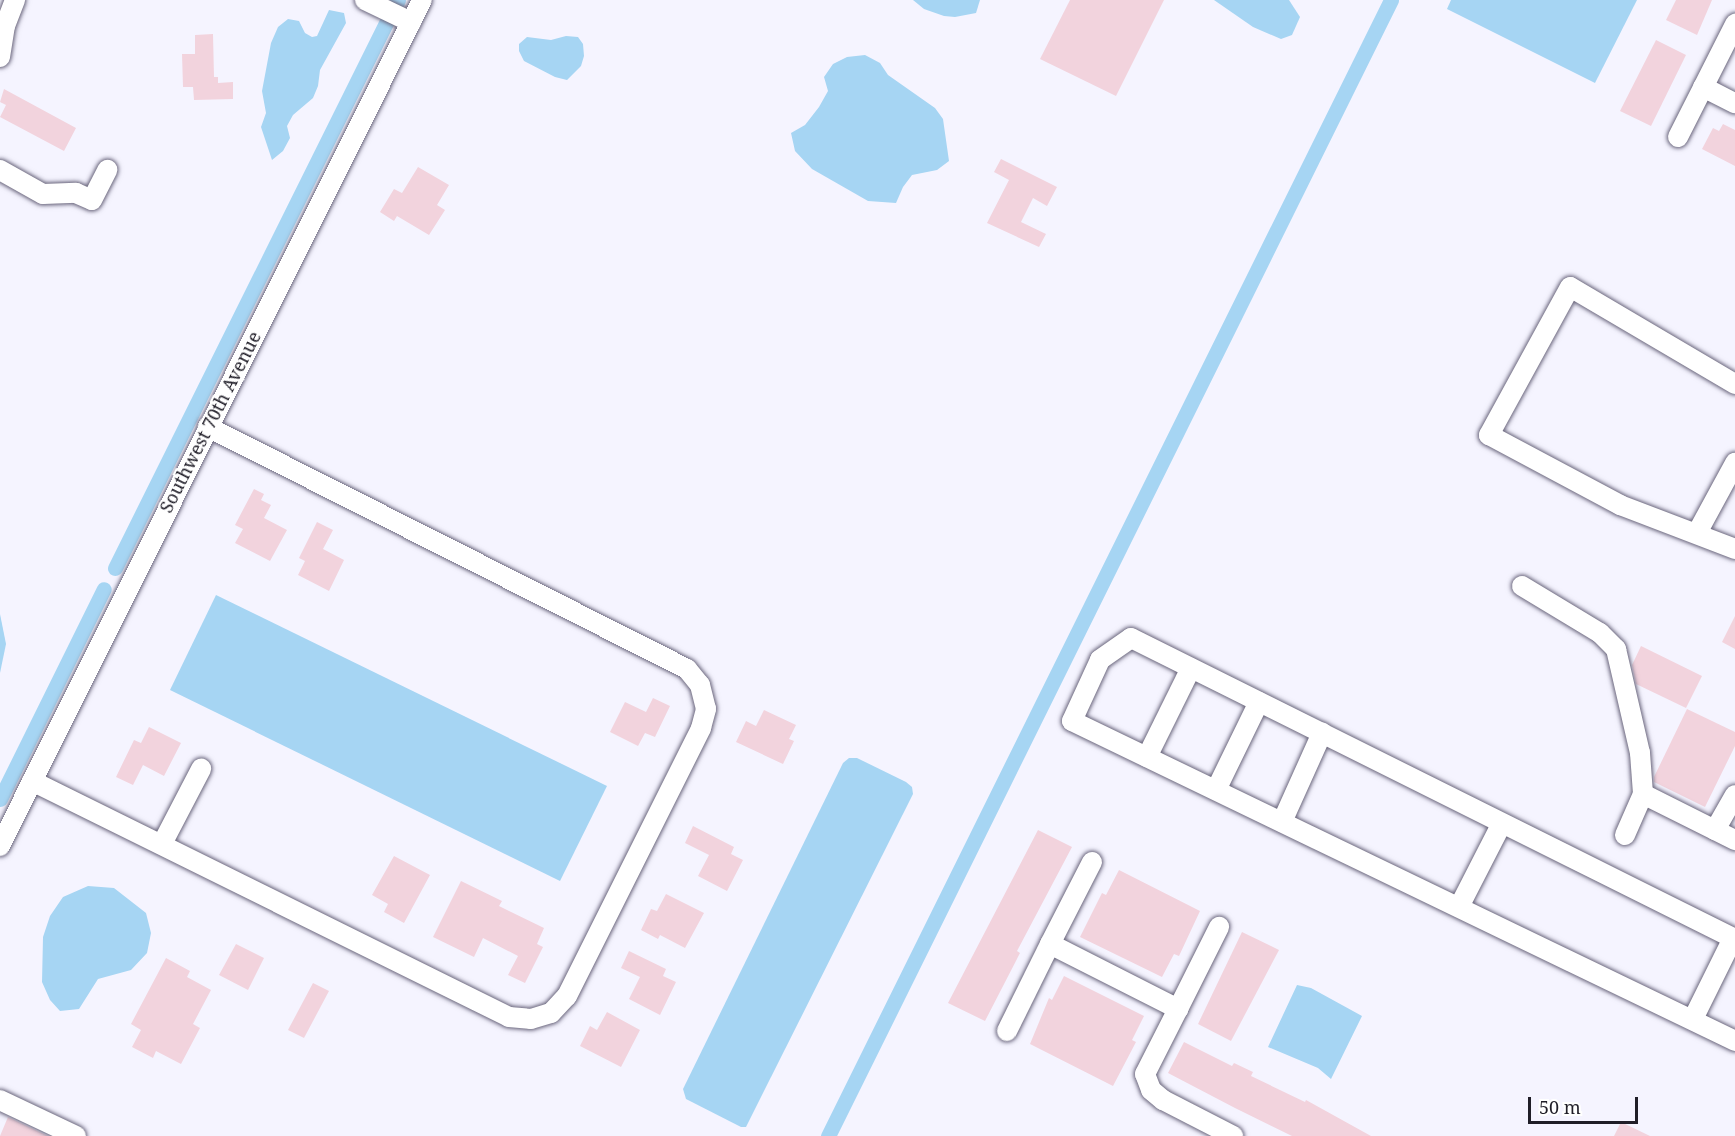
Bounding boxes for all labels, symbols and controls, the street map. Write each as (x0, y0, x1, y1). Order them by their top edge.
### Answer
street label: Southwest 70th Avenue (155, 328, 265, 516)
scale bar (1531, 1085, 1640, 1123)
text: 50 m (1539, 1095, 1581, 1119)

